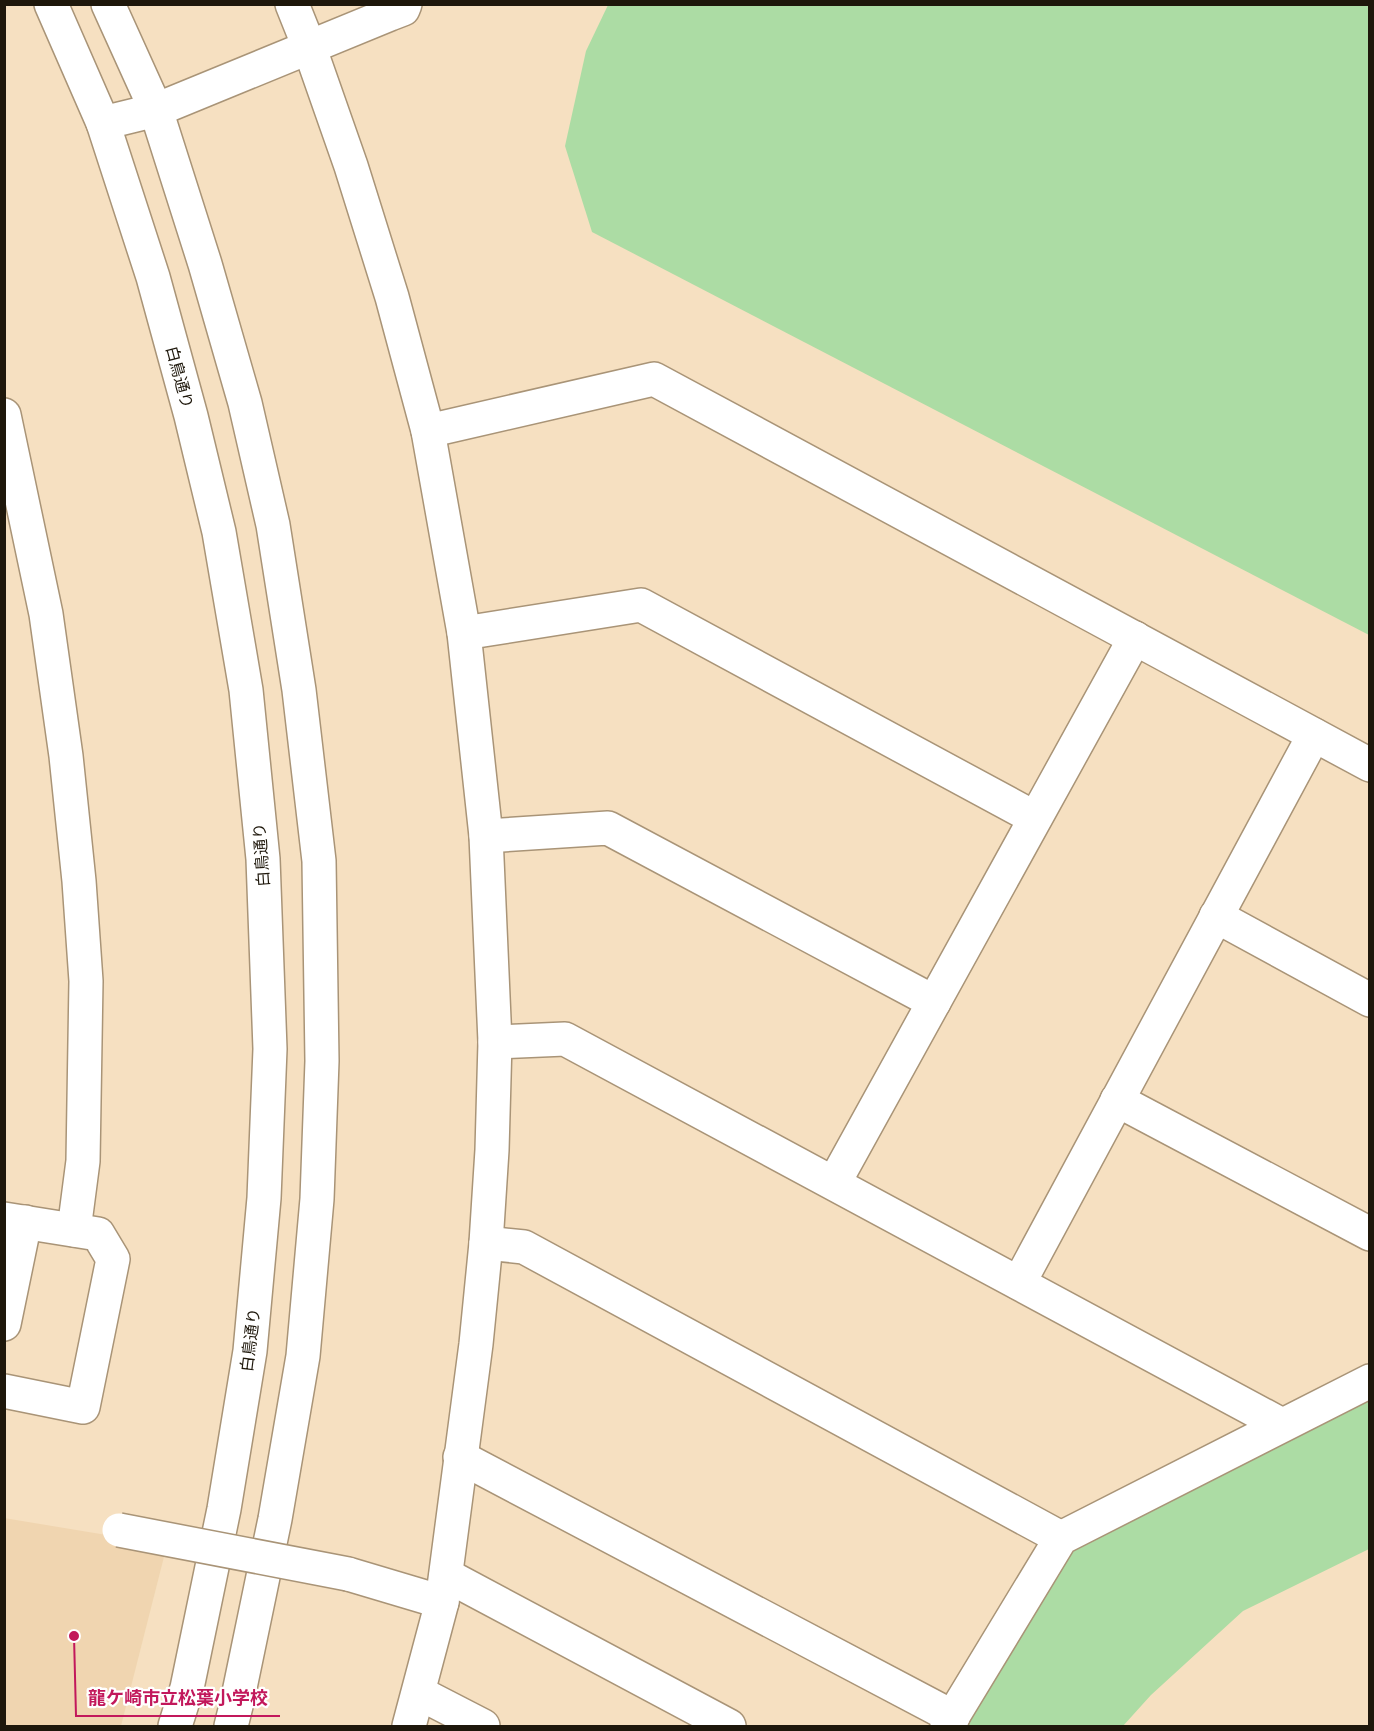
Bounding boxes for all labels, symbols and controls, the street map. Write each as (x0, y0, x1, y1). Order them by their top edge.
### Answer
street label: 白鳥通り (163, 343, 198, 410)
street label: 白鳥通り (249, 822, 272, 888)
street label: 白鳥通り (236, 1307, 263, 1373)
callout: 龍ケ崎市立松葉小学校 (76, 1680, 280, 1716)
text: 龍ケ崎市立松葉小学校 (88, 1686, 268, 1708)

